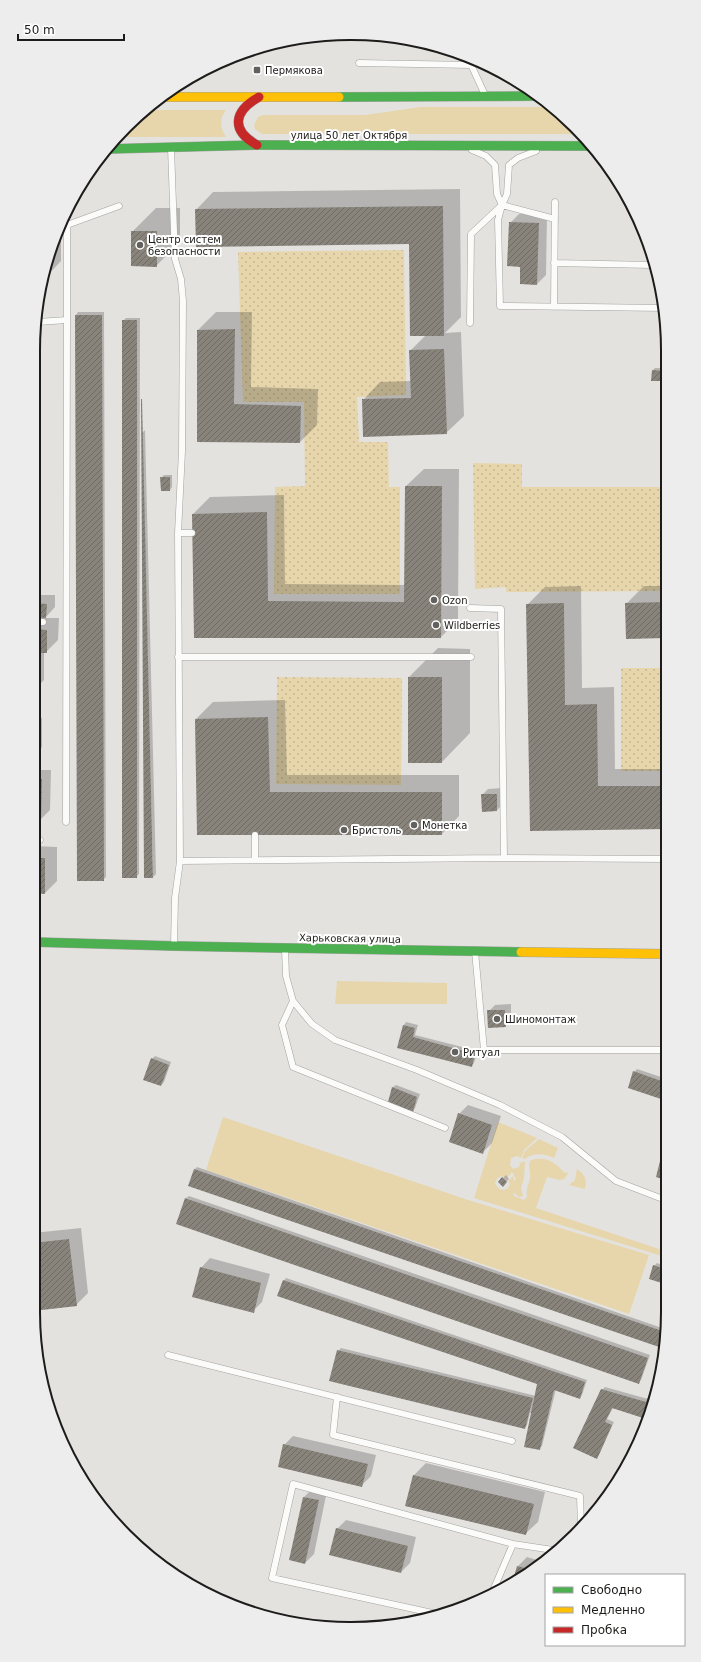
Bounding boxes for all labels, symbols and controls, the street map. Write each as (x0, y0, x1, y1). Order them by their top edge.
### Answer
scale bar (18, 16, 124, 42)
text: 50 m (24, 23, 55, 37)
marker: Пермякова (252, 65, 262, 75)
place label: Пермякова (265, 65, 323, 76)
street label: улица 50 лет Октября (291, 130, 407, 141)
place label: Центр систем безопасности (148, 234, 221, 257)
marker: Центр систем безопасности (135, 240, 145, 250)
marker: Ozon (429, 595, 439, 605)
place label: Ozon (442, 595, 468, 606)
marker: Wildberries (431, 620, 441, 630)
place label: Wildberries (444, 620, 500, 631)
marker: Монетка (409, 820, 419, 830)
place label: Монетка (422, 820, 467, 831)
marker: Бристоль (339, 825, 349, 835)
place label: Бристоль (352, 825, 402, 836)
street label: Харьковская улица (299, 932, 401, 945)
marker: Шиномонтаж (492, 1014, 502, 1024)
place label: Шиномонтаж (505, 1014, 576, 1025)
marker: Ритуал (450, 1047, 460, 1057)
place label: Ритуал (463, 1047, 500, 1058)
legend (545, 1574, 685, 1646)
text: Свободно (581, 1583, 642, 1597)
text: Медленно (581, 1603, 645, 1617)
text: Пробка (581, 1623, 627, 1637)

